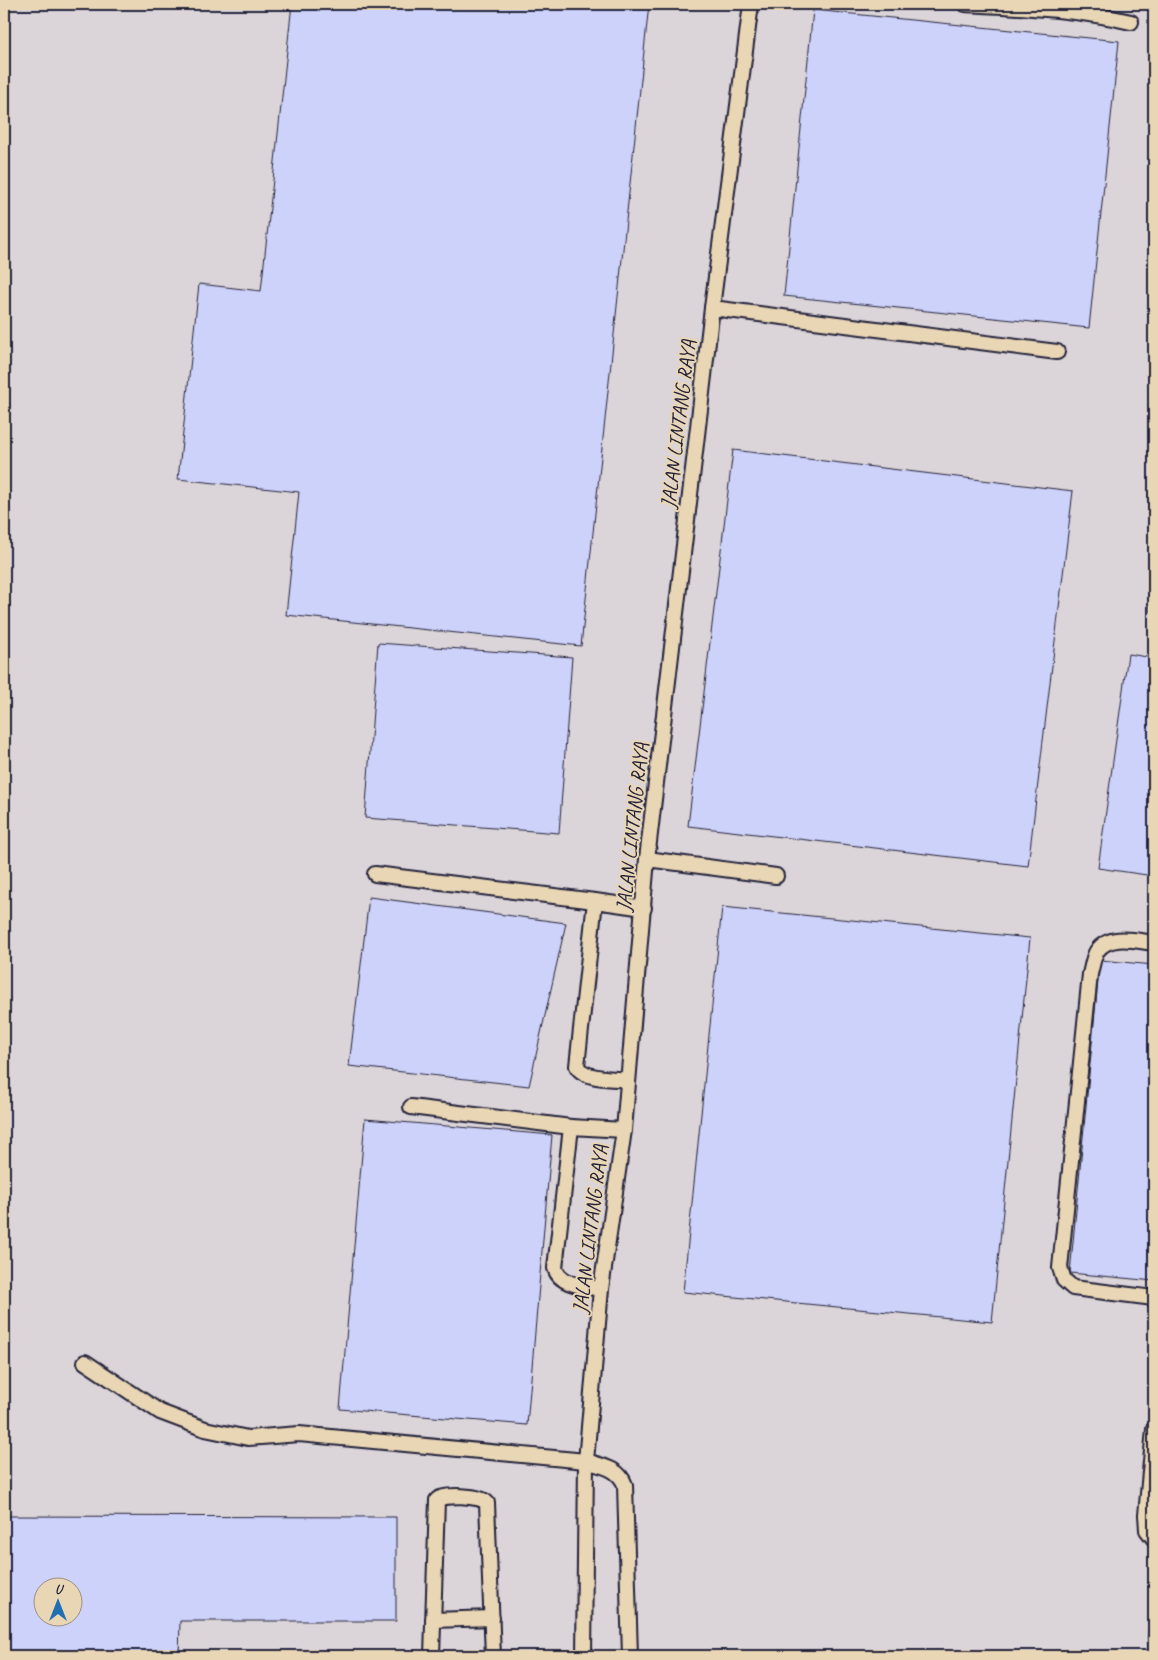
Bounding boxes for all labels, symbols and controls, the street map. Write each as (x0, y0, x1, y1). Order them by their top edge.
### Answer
street label: JALAN LINTANG RAYA (655, 338, 701, 511)
street label: JALAN LINTANG RAYA (610, 741, 654, 914)
street label: JALAN LINTANG RAYA (567, 1143, 613, 1316)
north arrow (32, 1578, 82, 1628)
text: U (55, 1581, 65, 1598)

